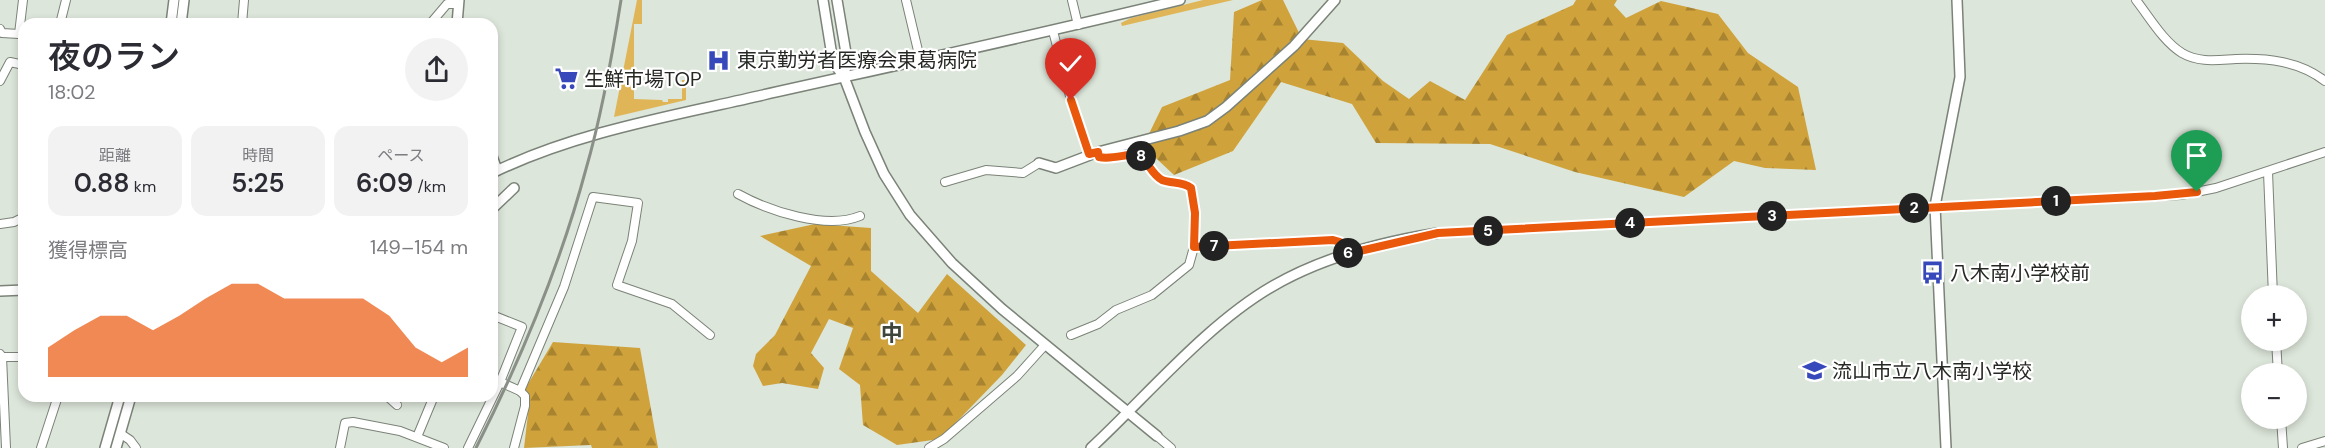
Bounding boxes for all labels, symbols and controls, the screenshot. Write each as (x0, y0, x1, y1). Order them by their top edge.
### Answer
text: 夜のラン (48, 35, 180, 78)
button: share (405, 38, 468, 101)
pin (1045, 38, 1096, 100)
hospital icon: 東京勤労者医療会東葛病院 (706, 47, 732, 73)
place label: 東京勤労者医療会東葛病院 (737, 47, 977, 73)
icon: check (1054, 47, 1087, 80)
supermarket icon: 生鮮市場TOP (553, 66, 579, 92)
place label: 生鮮市場TOP (584, 66, 702, 92)
text: 18:02 (48, 79, 95, 105)
pin (2171, 130, 2222, 192)
icon: arrive (2180, 139, 2213, 172)
pin: 8 (1126, 141, 1156, 171)
text: 距離 (99, 145, 131, 166)
text: 時間 (242, 145, 274, 166)
text: ペース (377, 145, 425, 166)
text: 8 (1136, 145, 1146, 166)
text: 0.88 (74, 166, 130, 200)
text: 5:25 (231, 166, 285, 200)
text: 6:09 (356, 166, 413, 200)
text: km (130, 176, 156, 197)
text: /km (413, 176, 446, 197)
pin: 1 (2041, 186, 2071, 216)
text: 1 (2053, 190, 2059, 211)
pin: 2 (1899, 193, 1929, 223)
text: 2 (1909, 197, 1919, 218)
pin: 3 (1757, 201, 1787, 231)
text: 3 (1767, 205, 1777, 226)
pin: 4 (1615, 208, 1645, 238)
text: 4 (1625, 212, 1635, 233)
pin: 5 (1473, 216, 1503, 246)
text: 5 (1483, 220, 1493, 241)
pin: 7 (1199, 231, 1229, 261)
text: 149–154 m (370, 234, 468, 260)
text: 7 (1210, 235, 1218, 256)
text: 獲得標高 (48, 237, 128, 263)
pin: 6 (1333, 238, 1363, 268)
text: 6 (1343, 242, 1353, 263)
bus stop icon: 八木南小学校前 (1919, 260, 1945, 286)
place label: 八木南小学校前 (1950, 260, 2090, 286)
map controls (2241, 285, 2307, 429)
button: + (2241, 285, 2307, 351)
district label: 中 (881, 319, 903, 348)
school or university icon: 流山市立八木南小学校 (1801, 358, 1827, 384)
place label: 流山市立八木南小学校 (1832, 358, 2032, 384)
button: − (2241, 363, 2307, 429)

